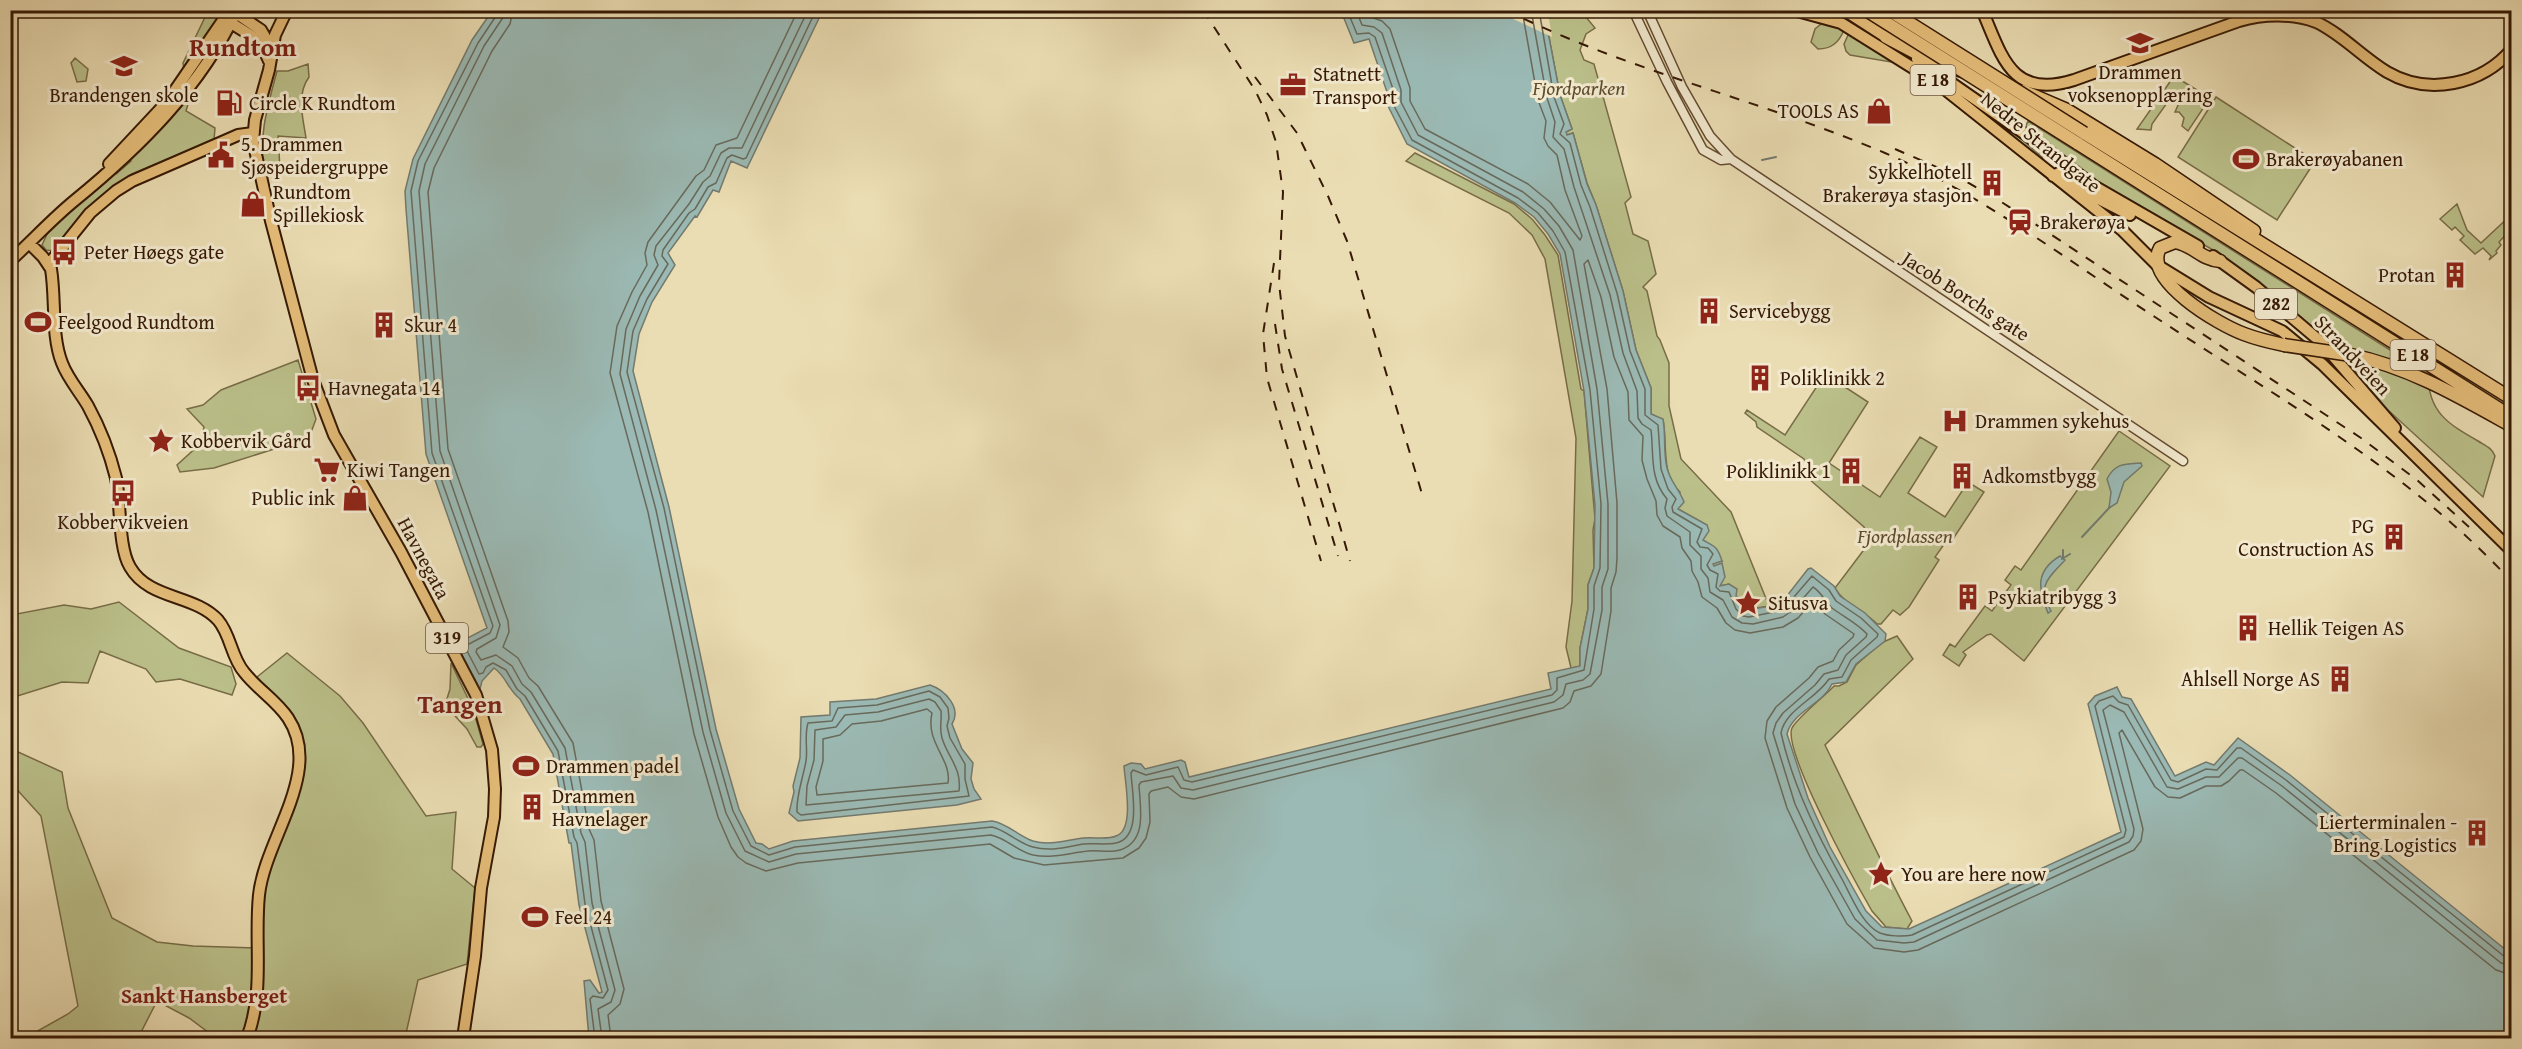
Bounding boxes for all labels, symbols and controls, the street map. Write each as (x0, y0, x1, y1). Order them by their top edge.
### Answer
district label: Rundtom (189, 27, 297, 66)
school or university icon: Drammen voksenopplæring (2125, 28, 2155, 58)
school or university icon: Brandengen skole (109, 51, 139, 81)
place label: Drammen voksenopplæring (2067, 57, 2213, 109)
place label: Statnett Transport (1313, 59, 1397, 111)
road number: E 18 (1910, 65, 1956, 95)
office icon: Statnett Transport (1278, 70, 1308, 100)
park label: Fjordparken (1532, 73, 1625, 102)
place label: Brandengen skole (49, 80, 199, 109)
street label: Nedre Strandgate (1975, 84, 2108, 199)
fuel station icon: Circle K Rundtom (214, 88, 244, 118)
place label: Circle K Rundtom (249, 88, 396, 117)
place label: TOOLS AS (1778, 96, 1859, 125)
shop icon: TOOLS AS (1864, 96, 1894, 126)
place label: 5. Drammen Sjøspeidergruppe (241, 129, 388, 181)
public building icon: 5. Drammen Sjøspeidergruppe (206, 140, 236, 170)
sports icon: Brakerøyabanen (2231, 144, 2261, 174)
place label: Brakerøyabanen (2266, 144, 2403, 173)
place label: Sykkelhotell Brakerøya stasjon (1823, 157, 1972, 209)
building icon: Sykkelhotell Brakerøya stasjon (1977, 168, 2007, 198)
place label: Rundtom Spillekiosk (273, 177, 365, 229)
shop icon: Rundtom Spillekiosk (238, 189, 268, 219)
station icon: Brakerøya (2005, 207, 2035, 237)
place label: Brakerøya (2040, 207, 2126, 236)
bus stop icon: Peter Høegs gate (49, 237, 79, 267)
place label: Peter Høegs gate (84, 237, 224, 266)
street label: Jacob Borchs gate (1894, 242, 2036, 348)
place label: Protan (2378, 260, 2435, 289)
building icon: Protan (2440, 260, 2470, 290)
road number: 282 (2255, 289, 2297, 319)
building icon: Servicebygg (1694, 296, 1724, 326)
place label: Servicebygg (1729, 296, 1830, 325)
sports icon: Feelgood Rundtom (23, 307, 53, 337)
place label: Feelgood Rundtom (58, 307, 215, 336)
street label: Strandveien (2308, 308, 2399, 402)
building icon: Skur 4 (369, 310, 399, 340)
place label: Skur 4 (404, 310, 457, 339)
road number: E 18 (2390, 340, 2436, 370)
building icon: Poliklinikk 2 (1745, 363, 1775, 393)
place label: Poliklinikk 2 (1780, 363, 1885, 392)
bus stop icon: Havnegata 14 (293, 373, 323, 403)
place label: Havnegata 14 (328, 373, 441, 402)
hospital icon: Drammen sykehus (1940, 406, 1970, 436)
place label: Drammen sykehus (1975, 406, 2129, 435)
place icon: Kobbervik Gård (146, 426, 176, 456)
place label: Kobbervik Gård (181, 426, 312, 455)
supermarket icon: Kiwi Tangen (312, 455, 342, 485)
place label: Kiwi Tangen (347, 455, 450, 484)
place label: Poliklinikk 1 (1726, 456, 1831, 485)
building icon: Poliklinikk 1 (1836, 456, 1866, 486)
building icon: Adkomstbygg (1947, 461, 1977, 491)
place label: Adkomstbygg (1982, 461, 2096, 490)
bus stop icon: Kobbervikveien (108, 478, 138, 508)
place label: Public ink (252, 483, 336, 512)
shop icon: Public ink (340, 483, 370, 513)
place label: Kobbervikveien (57, 507, 189, 536)
place label: PG Construction AS (2238, 511, 2374, 563)
street label: Havnegata (391, 512, 458, 604)
park label: Fjordplassen (1856, 521, 1953, 550)
building icon: PG Construction AS (2379, 522, 2409, 552)
building icon: Psykiatribygg 3 (1953, 582, 1983, 612)
place label: Psykiatribygg 3 (1988, 582, 2117, 611)
place icon: Situsva (1733, 588, 1763, 618)
place label: Situsva (1768, 588, 1829, 617)
building icon: Hellik Teigen AS (2233, 613, 2263, 643)
place label: Hellik Teigen AS (2268, 613, 2404, 642)
road number: 319 (426, 623, 468, 653)
place label: Ahlsell Norge AS (2181, 664, 2320, 693)
building icon: Ahlsell Norge AS (2325, 664, 2355, 694)
district label: Tangen (418, 684, 503, 723)
sports icon: Drammen padel (511, 751, 541, 781)
place label: Drammen padel (546, 751, 680, 780)
place label: Drammen Havnelager (552, 781, 648, 833)
building icon: Drammen Havnelager (517, 792, 547, 822)
place label: Lierterminalen - Bring Logistics (2319, 807, 2457, 859)
building icon: Lierterminalen - Bring Logistics (2462, 818, 2492, 848)
place icon: You are here now (1866, 859, 1896, 889)
place label: You are here now (1901, 859, 2047, 888)
sports icon: Feel 24 (520, 902, 550, 932)
place label: Feel 24 (555, 902, 612, 931)
district label: Sankt Hansberget (121, 980, 287, 1011)

